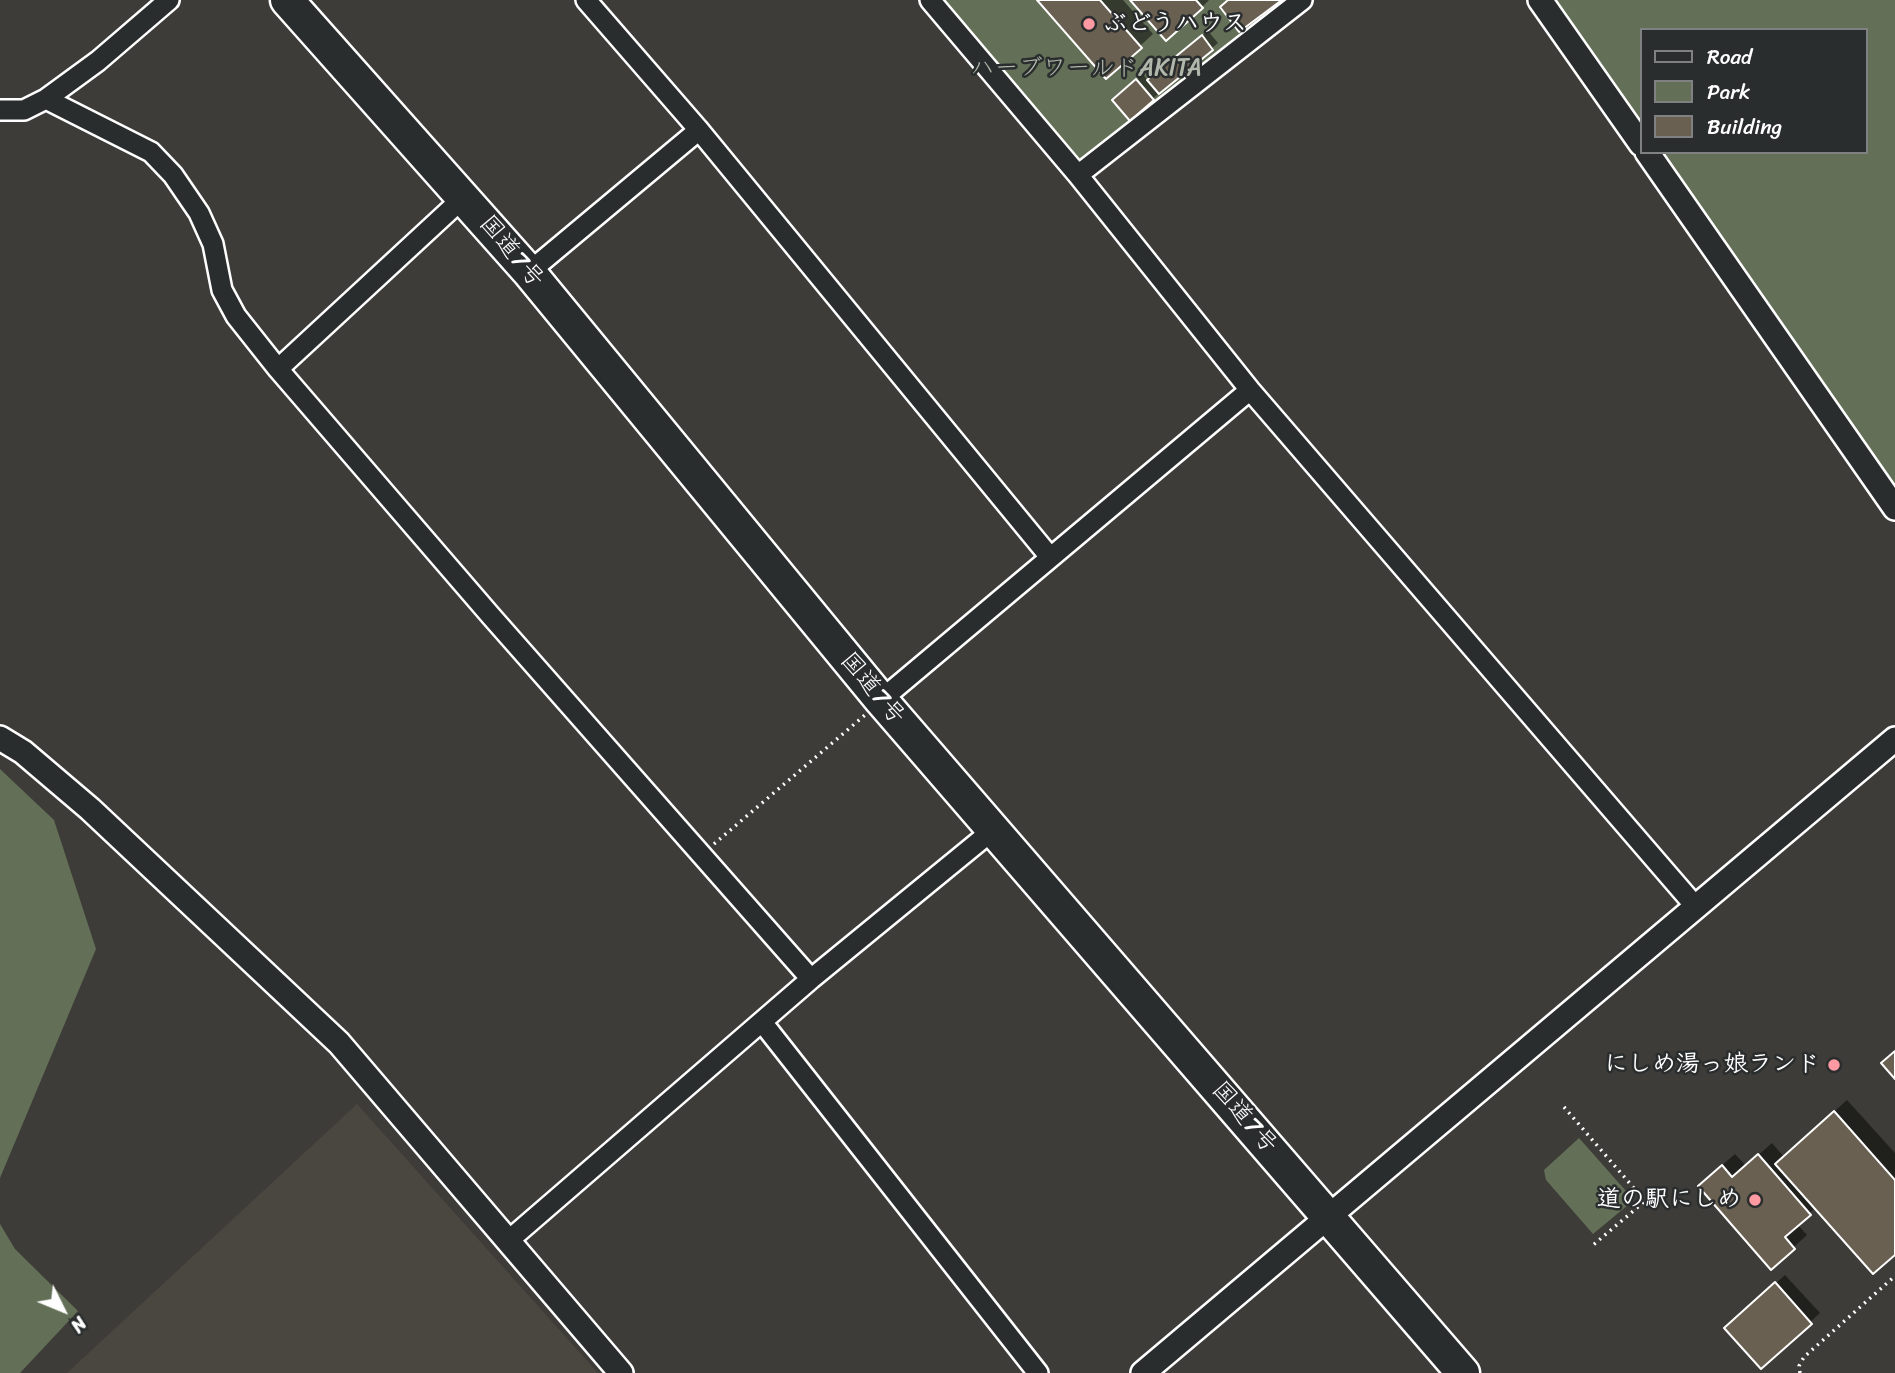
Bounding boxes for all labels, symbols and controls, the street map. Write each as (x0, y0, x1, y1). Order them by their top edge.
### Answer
place label: ぶどうハウス (1103, 10, 1247, 38)
marker: ぶどうハウス (1081, 16, 1097, 32)
legend (1640, 28, 1867, 154)
text: Road (1707, 38, 1752, 76)
park label: ハーブワールドAKITA (970, 55, 1202, 83)
text: Park (1707, 73, 1750, 111)
text: Building (1707, 108, 1782, 146)
street label: 国道7号 (472, 210, 550, 294)
street label: 国道7号 (833, 647, 911, 731)
place label: にしめ湯っ娘ランド (1604, 1051, 1820, 1079)
marker: にしめ湯っ娘ランド (1826, 1057, 1842, 1073)
street label: 国道7号 (1205, 1076, 1283, 1160)
place label: 道の駅にしめ (1597, 1186, 1741, 1214)
marker: 道の駅にしめ (1747, 1192, 1763, 1208)
north arrow (28, 1275, 98, 1345)
text: N (62, 1309, 95, 1341)

